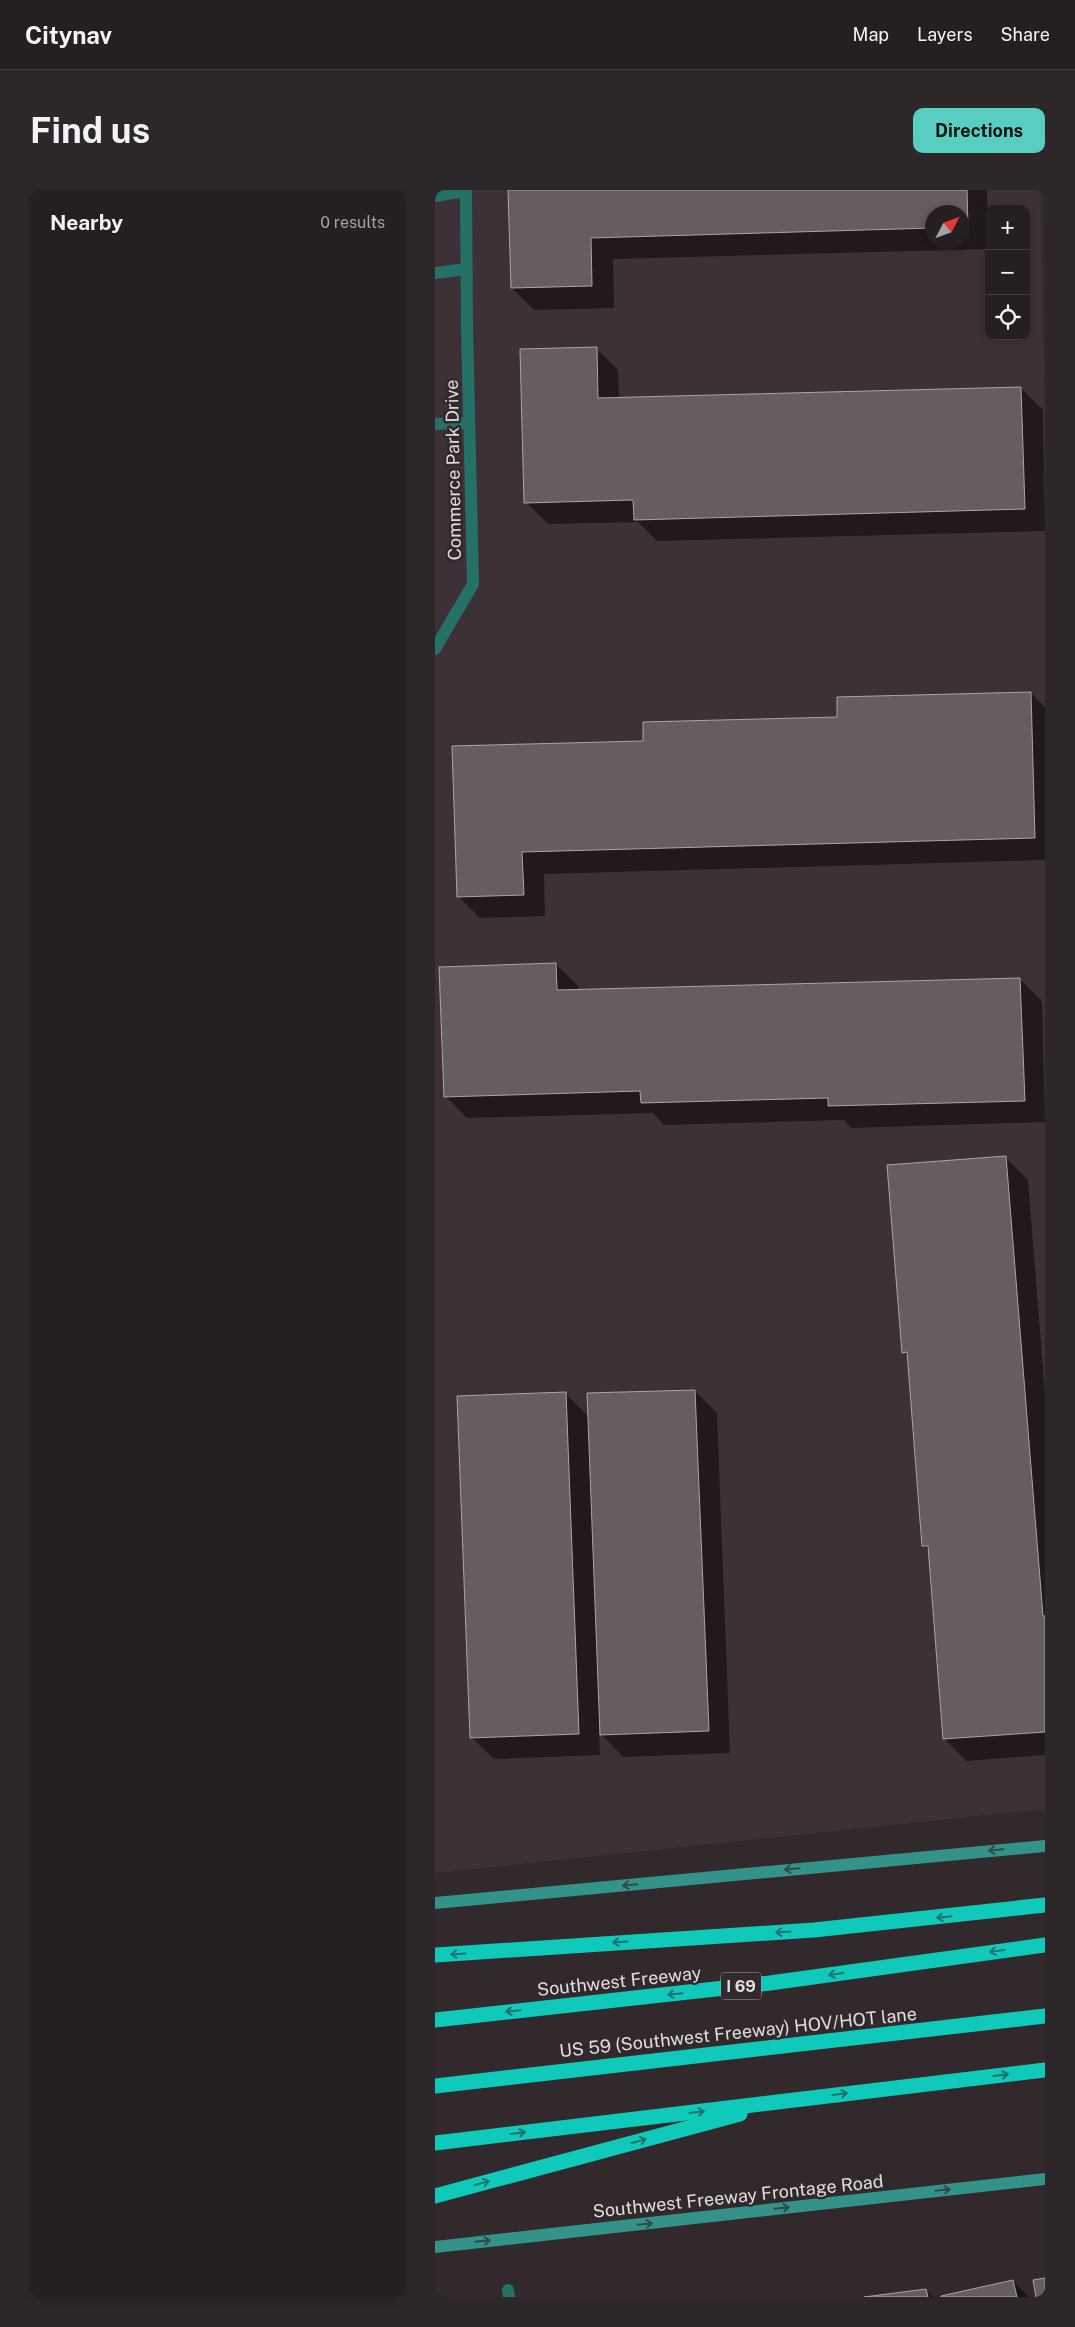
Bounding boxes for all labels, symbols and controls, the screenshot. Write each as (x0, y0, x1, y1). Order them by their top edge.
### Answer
text: Citynav (25, 21, 112, 49)
text: Map (853, 24, 889, 45)
text: Layers (917, 24, 973, 45)
text: Share (1001, 24, 1050, 45)
button: Directions (913, 108, 1045, 153)
text: Find us (30, 110, 150, 151)
north arrow (925, 205, 970, 250)
map controls (985, 205, 1030, 340)
button: + (985, 205, 1030, 250)
text: Nearby (50, 210, 123, 235)
text: 0 results (320, 213, 385, 232)
button: − (985, 250, 1030, 295)
button: locate (985, 295, 1030, 340)
street label: Commerce Park Drive (441, 379, 465, 561)
one-way arrow (989, 1845, 1005, 1855)
one-way arrow (784, 1865, 800, 1874)
one-way arrow (622, 1880, 638, 1890)
one-way arrow (937, 1912, 953, 1922)
one-way arrow (775, 1927, 791, 1937)
one-way arrow (613, 1937, 629, 1947)
one-way arrow (989, 1947, 1005, 1957)
one-way arrow (451, 1949, 467, 1958)
street label: Southwest Freeway (536, 1962, 702, 2000)
one-way arrow (828, 1969, 844, 1979)
road number: I 69 (721, 1972, 761, 2000)
one-way arrow (667, 1989, 683, 1999)
street label: US 59 (Southwest Freeway) HOV/HOT lane (558, 2003, 918, 2061)
one-way arrow (505, 2006, 521, 2016)
one-way arrow (993, 2070, 1009, 2080)
one-way arrow (832, 2089, 848, 2099)
one-way arrow (689, 2106, 705, 2116)
one-way arrow (510, 2128, 526, 2138)
one-way arrow (631, 2136, 647, 2145)
street label: Southwest Freeway Frontage Road (592, 2170, 884, 2222)
one-way arrow (474, 2178, 490, 2187)
one-way arrow (935, 2185, 951, 2195)
one-way arrow (774, 2203, 790, 2213)
one-way arrow (637, 2219, 653, 2228)
one-way arrow (475, 2236, 491, 2246)

